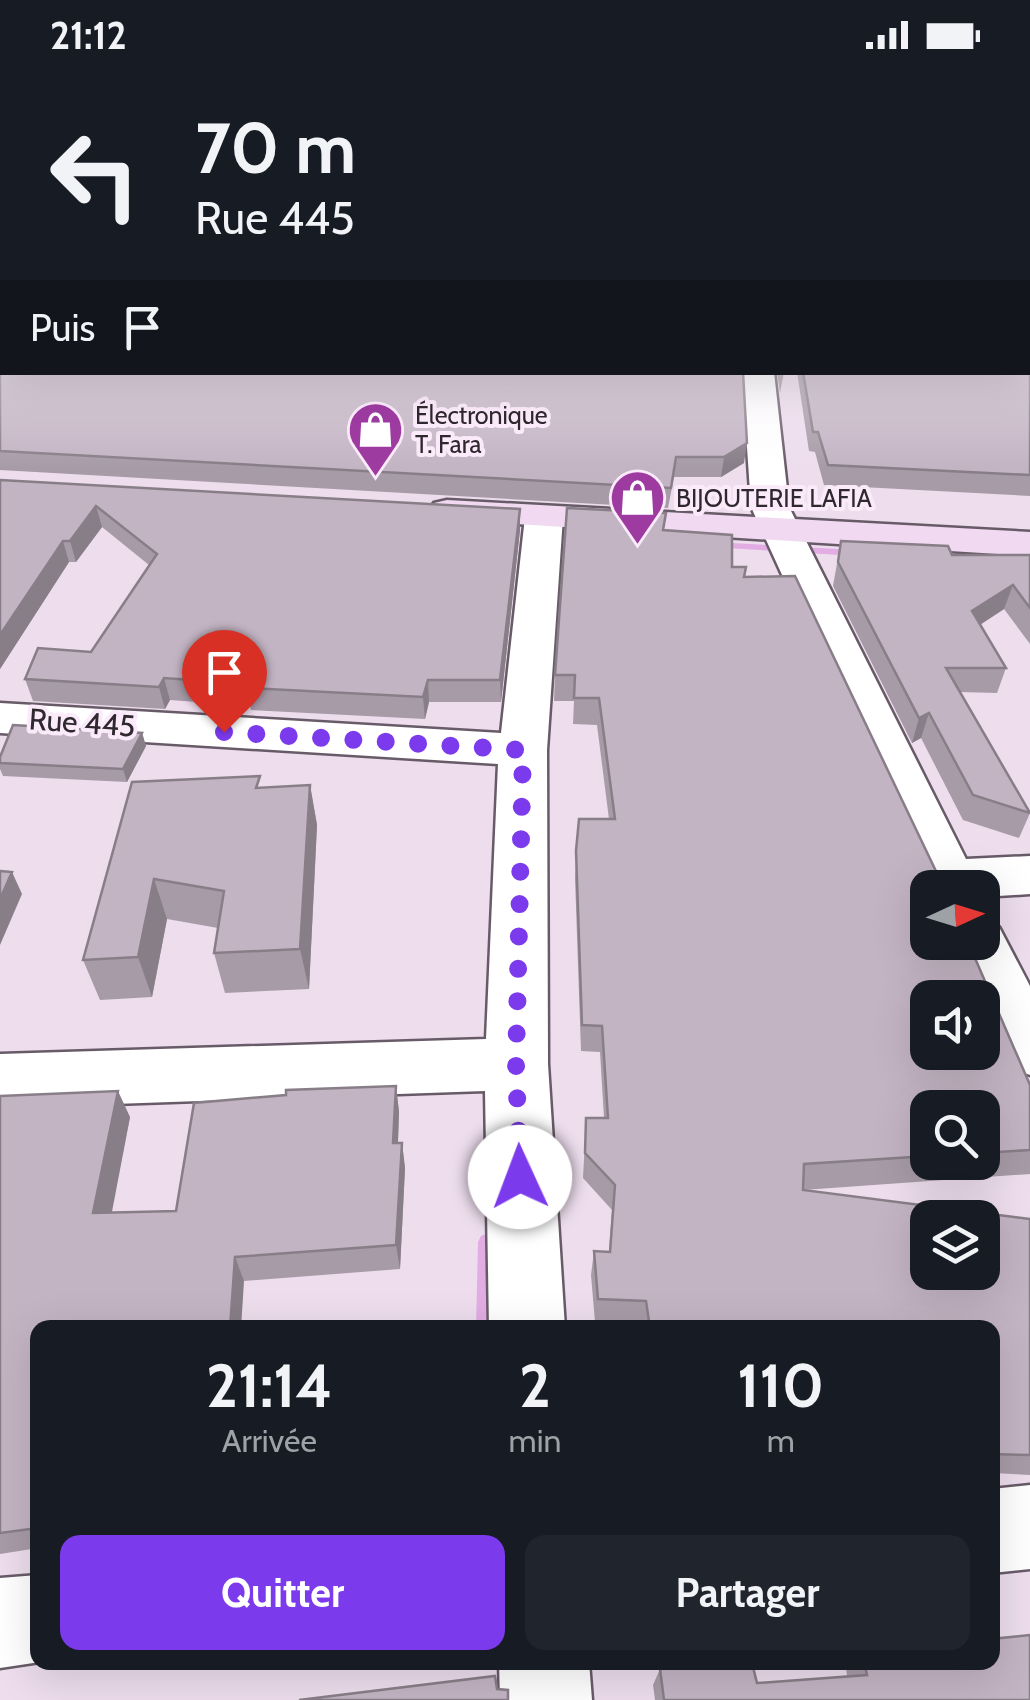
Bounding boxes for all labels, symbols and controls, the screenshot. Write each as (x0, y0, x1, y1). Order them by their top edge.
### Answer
text: 21:12 (50, 12, 127, 59)
text: 70 m (195, 105, 356, 191)
icon: left (30, 110, 160, 240)
text: Rue 445 (195, 191, 355, 245)
icon: arrive (115, 300, 170, 355)
text: Puis (30, 304, 95, 351)
shop icon: Électronique T. Fara (346, 399, 406, 478)
place label: Électronique T. Fara (415, 400, 548, 459)
shop icon: BIJOUTERIE LAFIA (607, 468, 667, 547)
place label: BIJOUTERIE LAFIA (676, 483, 873, 513)
pin (182, 630, 267, 733)
icon: arrive (197, 645, 252, 700)
street label: Rue 445 (28, 700, 136, 745)
north arrow (910, 870, 1000, 960)
map controls (910, 870, 1000, 1290)
button: sound (910, 980, 1000, 1070)
button: search (910, 1090, 1000, 1180)
position arrow (468, 1125, 572, 1229)
button: layers (910, 1200, 1000, 1290)
text: 21:14 (206, 1349, 333, 1422)
text: 2 (519, 1349, 551, 1422)
text: 110 (737, 1349, 824, 1422)
text: Arrivée (222, 1421, 317, 1460)
text: min (509, 1421, 561, 1460)
text: m (767, 1421, 795, 1460)
button: Quitter (60, 1535, 505, 1650)
button: Partager (525, 1535, 970, 1650)

